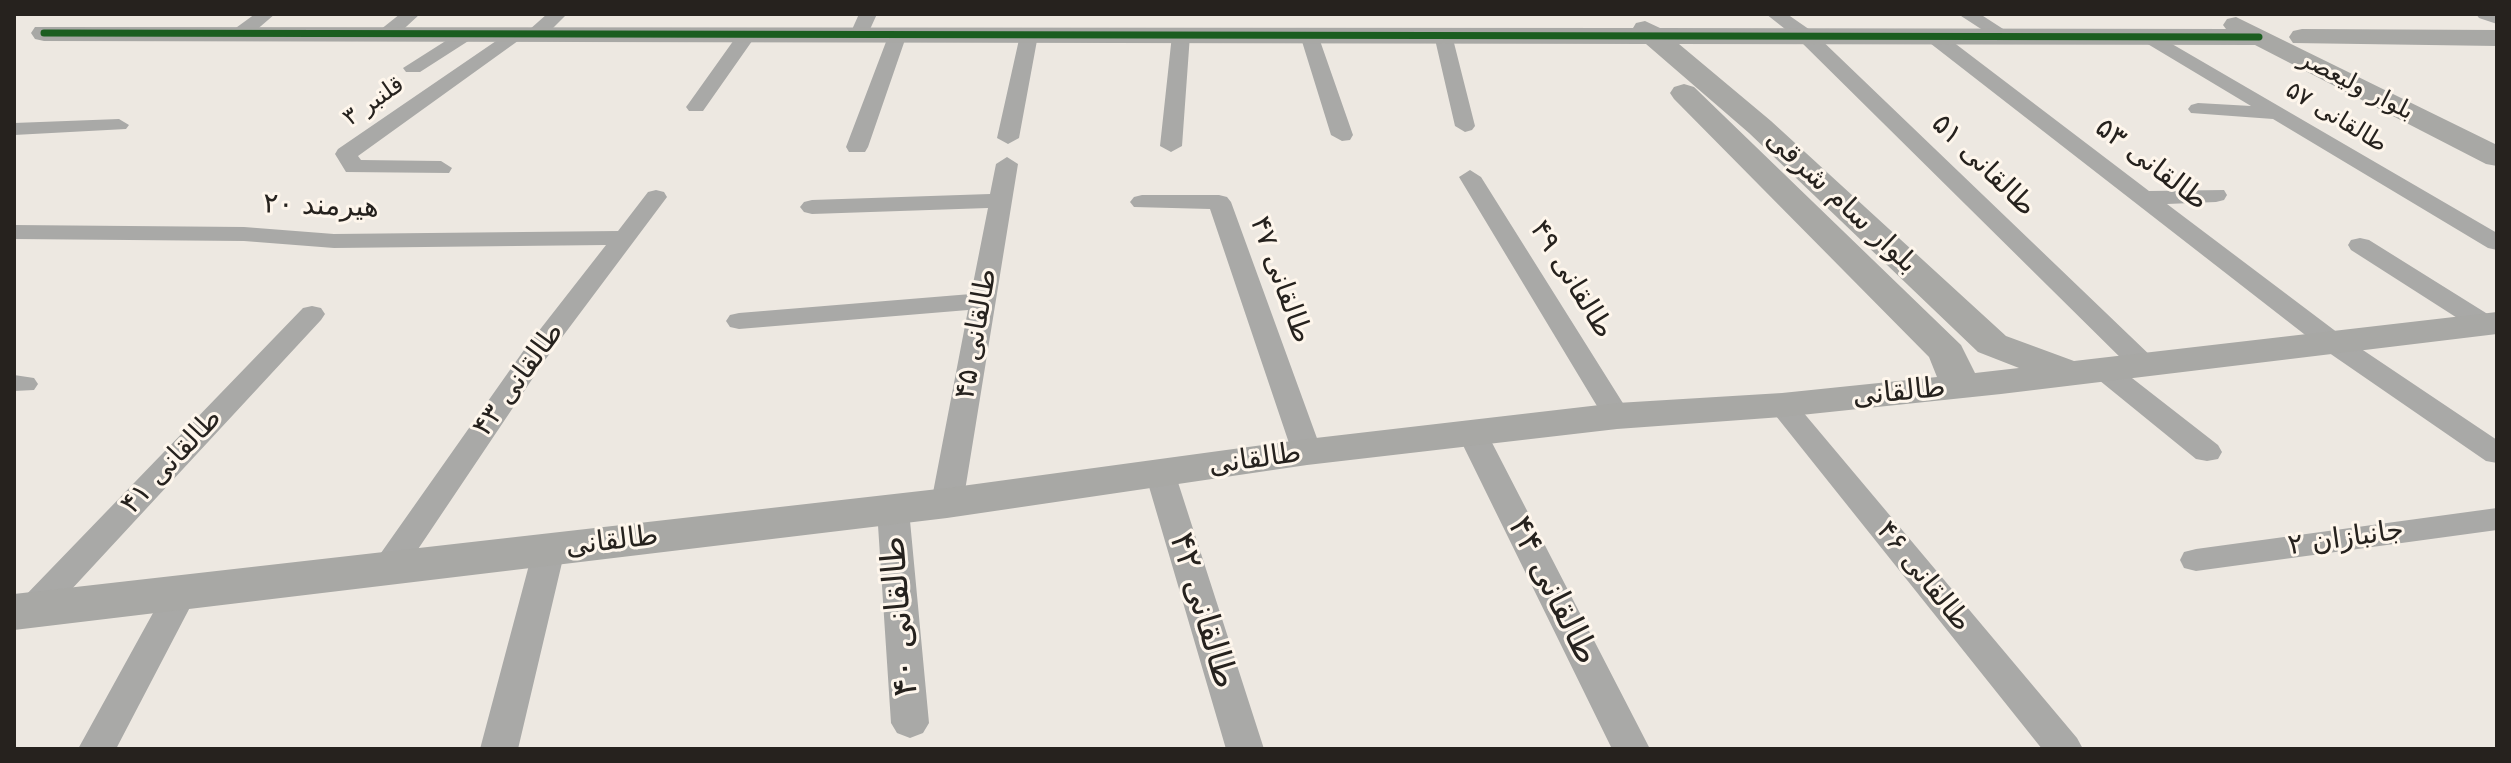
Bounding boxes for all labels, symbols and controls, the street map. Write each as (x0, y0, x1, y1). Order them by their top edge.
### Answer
street label: بلوار ولیعصر (2294, 45, 2418, 127)
street label: قلنبر ۳ (338, 71, 410, 133)
street label: طالقانی ۵۷ (2280, 76, 2392, 160)
street label: طالقانی ۵۱ (1924, 108, 2042, 224)
street label: طالقانی ۵۳ (2088, 112, 2214, 218)
street label: بلوار سام شرقی (1758, 123, 1924, 281)
street label: هیرمند ۲۰ (263, 188, 379, 226)
street label: طالقانی ۴۷ (1242, 212, 1318, 348)
street label: طالقانی ۴۹ (1522, 215, 1620, 345)
street label: طالقانی ۴۵ (949, 266, 1005, 402)
street label: طالقانی ۴۳ (467, 317, 571, 443)
street label: طالقانی (1851, 371, 1947, 415)
street label: طالقانی ۴۱ (115, 402, 229, 522)
street label: طالقانی (1207, 437, 1303, 483)
street label: طالقانی ۴۴ (1497, 510, 1607, 672)
street label: جانبازان ۲ (2286, 514, 2406, 564)
street label: طالقانی ۴۶ (1868, 515, 1978, 639)
street label: طالقانی (564, 520, 660, 564)
street label: طالقانی ۴۲ (1159, 528, 1245, 694)
street label: طالقانی ۴۰ (874, 534, 928, 698)

